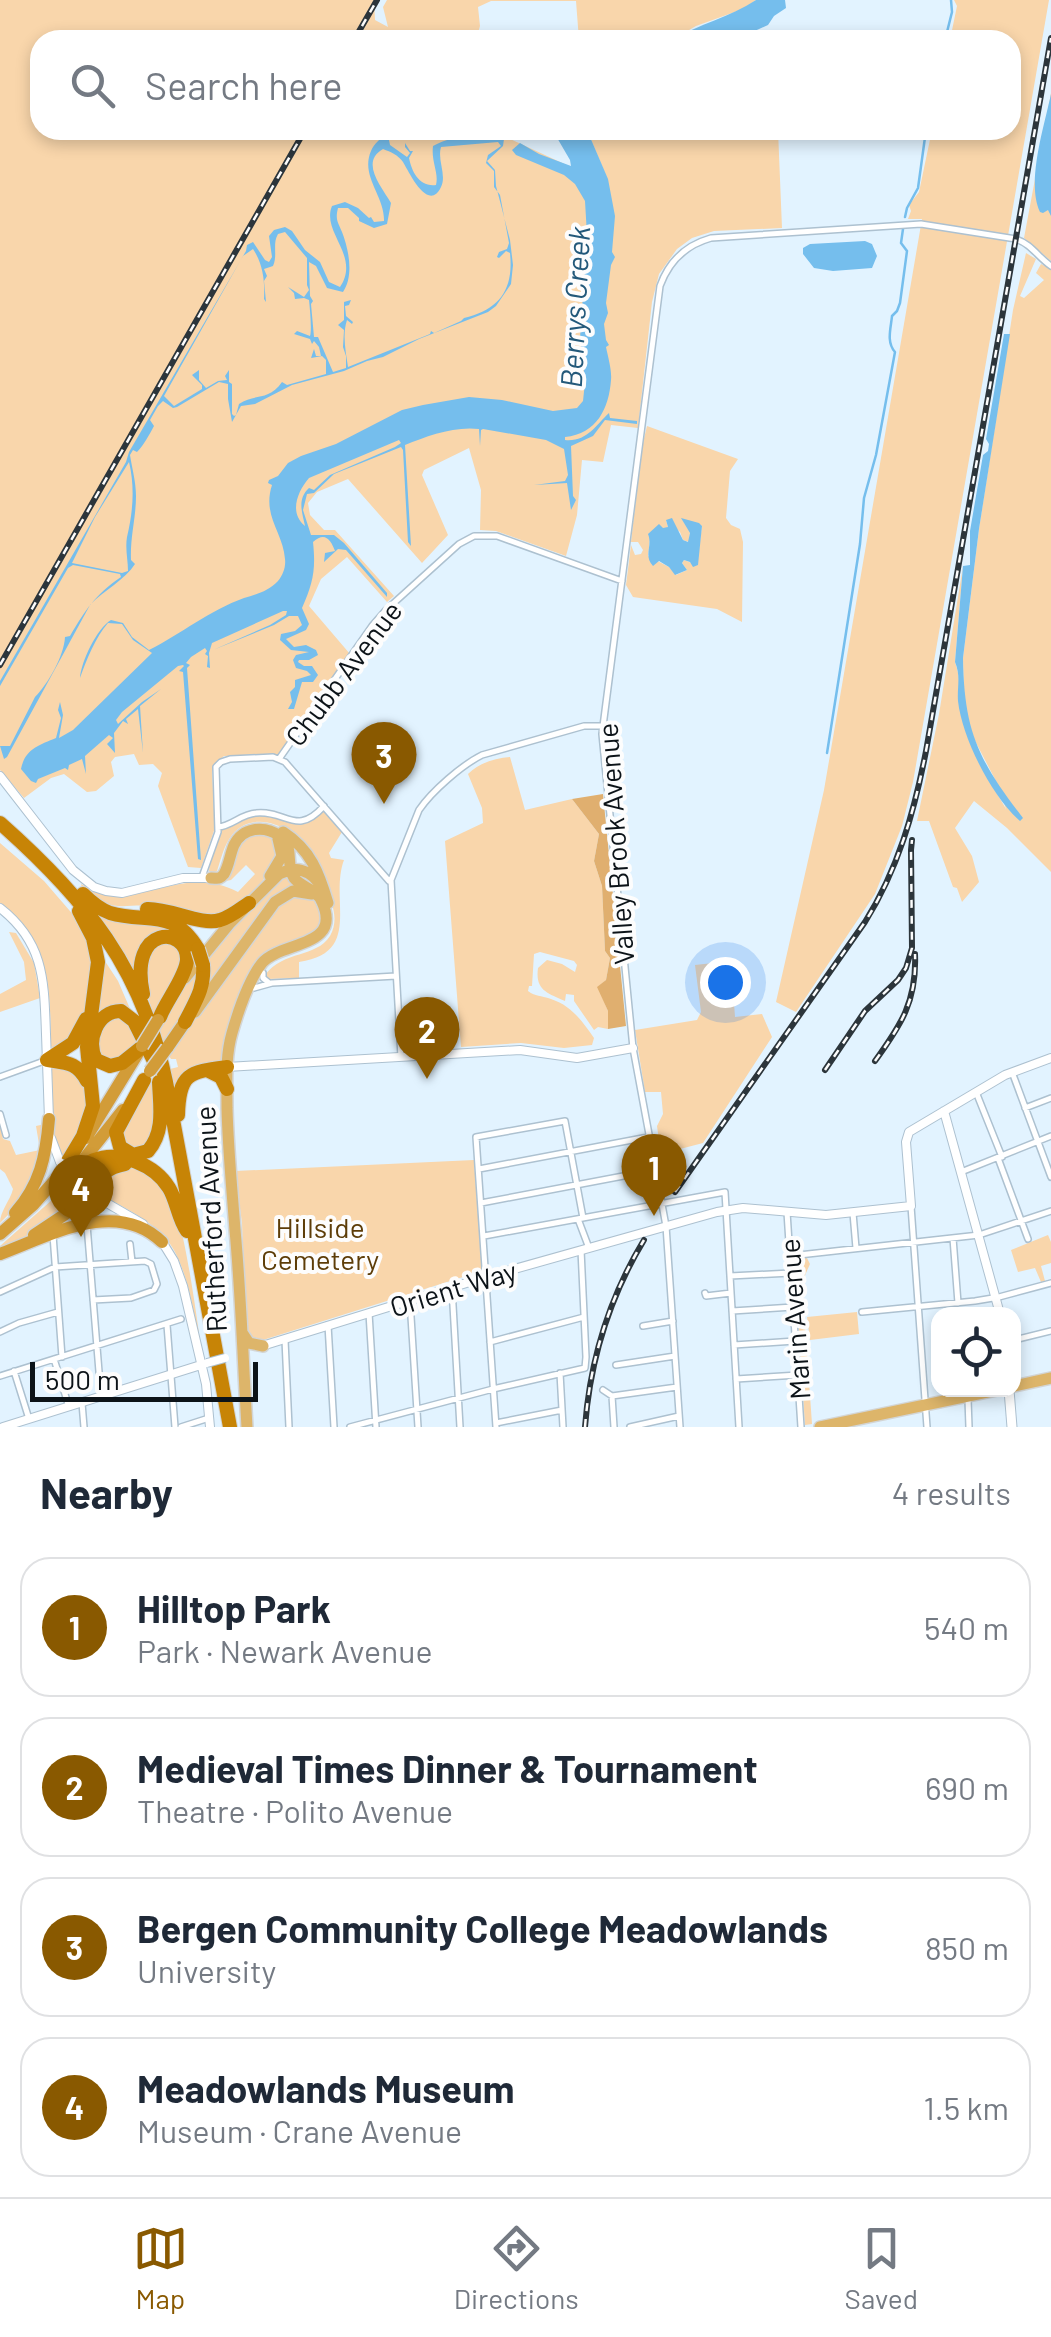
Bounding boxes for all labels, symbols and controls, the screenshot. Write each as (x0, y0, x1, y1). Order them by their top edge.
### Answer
search box (30, 30, 1021, 140)
icon: search (65, 58, 120, 113)
text: Search here (145, 62, 343, 108)
water label: Berrys Creek (552, 225, 596, 389)
street label: Chubb Avenue (278, 594, 408, 752)
pin: 3 (352, 722, 416, 804)
street label: Valley Brook Avenue (590, 722, 640, 966)
your location (700, 957, 751, 1008)
pin: 2 (394, 996, 460, 1079)
street label: Rutherford Avenue (187, 1105, 233, 1333)
pin: 1 (622, 1134, 686, 1216)
pin: 4 (48, 1154, 114, 1237)
park label: Hillside Cemetery (261, 1210, 379, 1276)
street label: Marin Avenue (771, 1237, 817, 1401)
street label: Orient Way (385, 1253, 521, 1323)
map controls (931, 1307, 1021, 1397)
button: locate (931, 1307, 1021, 1397)
scale bar (30, 1357, 258, 1402)
text: 500 m (45, 1362, 120, 1396)
text: Nearby (40, 1467, 173, 1517)
text: 4 results (892, 1473, 1011, 1511)
text: Hilltop Park (137, 1585, 331, 1631)
text: 1 (69, 1608, 80, 1646)
text: 540 m (924, 1608, 1009, 1646)
text: Park · Newark Avenue (137, 1631, 433, 1669)
text: Medieval Times Dinner & Tournament (137, 1745, 758, 1791)
text: 2 (66, 1768, 83, 1806)
text: 690 m (925, 1768, 1009, 1806)
text: Theatre · Polito Avenue (137, 1791, 453, 1829)
text: Bergen Community College Meadowlands (137, 1905, 828, 1951)
text: 3 (66, 1928, 83, 1966)
text: 850 m (925, 1928, 1009, 1966)
text: University (137, 1951, 276, 1989)
text: Meadowlands Museum (137, 2065, 515, 2111)
text: 4 (65, 2088, 84, 2126)
text: 1.5 km (924, 2088, 1009, 2126)
text: Museum · Crane Avenue (137, 2111, 462, 2149)
tab: Map (133, 2221, 188, 2315)
tab: Directions (454, 2221, 579, 2315)
tab: Saved (845, 2221, 918, 2315)

